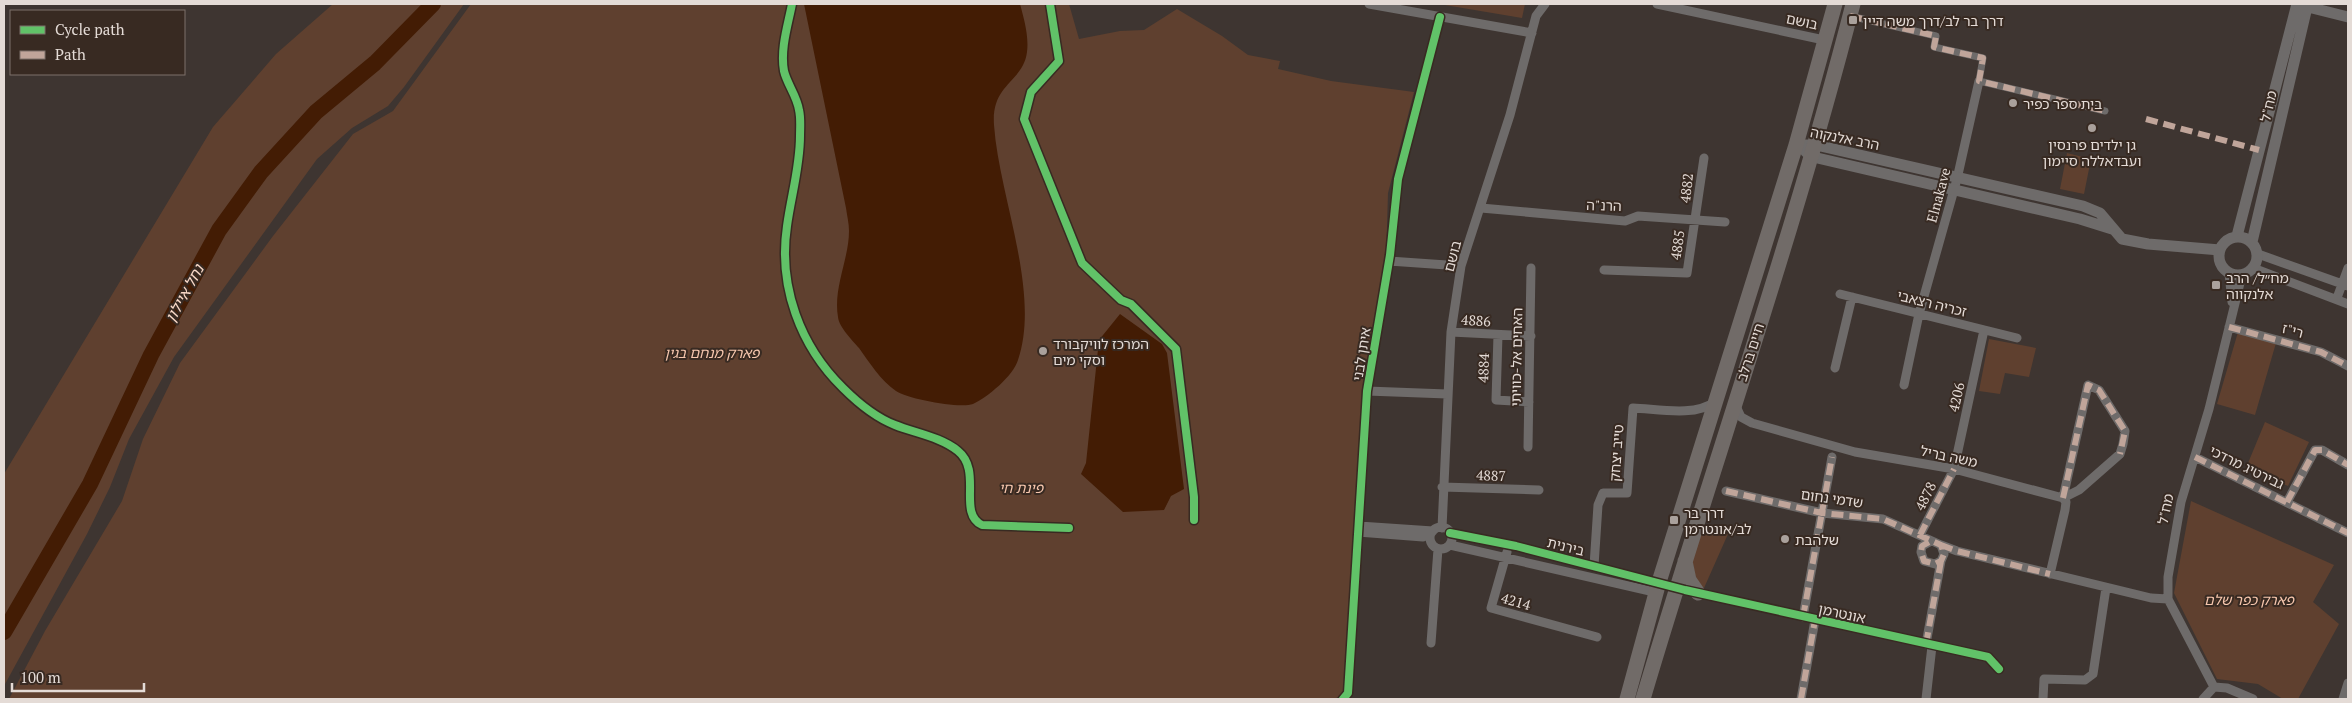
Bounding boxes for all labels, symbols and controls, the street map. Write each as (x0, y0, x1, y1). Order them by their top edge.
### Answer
street label: בושם (1784, 8, 1820, 34)
legend (10, 10, 185, 75)
place label: דרך בר לב/דרך משה דיין (1863, 11, 2004, 30)
marker: דרך בר לב/דרך משה דיין (1847, 14, 1859, 26)
text: Cycle path (55, 19, 125, 39)
text: Path (55, 44, 86, 64)
street label: מח"ל (2255, 89, 2281, 123)
place label: בית ספר כפיר (2023, 94, 2102, 113)
marker: בית ספר כפיר (2007, 97, 2019, 109)
street label: הרב אלנקוה (1809, 122, 1881, 154)
marker: גן ילדים פרנסין ועבדאללה סיימון (2086, 122, 2098, 134)
place label: גן ילדים פרנסין ועבדאללה סיימון (2043, 135, 2141, 170)
street label: Elnakave (1922, 166, 1954, 224)
street label: 4882 (1675, 172, 1697, 204)
street label: הרנ"ה (1586, 195, 1622, 215)
street label: 4885 (1666, 229, 1688, 261)
street label: בושם (1439, 238, 1465, 274)
water label: נחל איילון (160, 260, 209, 325)
place label: מח״ל/ הרב אלנקווה (2226, 268, 2289, 303)
marker: מח״ל/ הרב אלנקווה (2210, 279, 2222, 291)
street label: זכריה רצאבי (1895, 285, 1969, 321)
street label: האחים אל-כוויתי (1506, 308, 1526, 406)
street label: 4886 (1460, 309, 1492, 331)
street label: רי"ז (2280, 318, 2306, 342)
street label: חיים ברלב (1732, 321, 1768, 383)
street label: איתן לבני (1347, 326, 1375, 382)
place label: המרכז לוויקבורד וסקי מים (1053, 334, 1149, 369)
park label: פארק מנחם בגין (664, 343, 761, 362)
marker: המרכז לוויקבורד וסקי מים (1037, 345, 1049, 357)
street label: 4884 (1473, 352, 1493, 383)
street label: 4206 (1943, 380, 1969, 414)
street label: טייב יצחק (1605, 423, 1627, 482)
street label: משה בריל (1919, 441, 1979, 471)
street label: גבירטיג מרדכי (2207, 441, 2287, 493)
street label: 4887 (1476, 465, 1506, 485)
park label: פינת חי (999, 478, 1045, 497)
street label: 4878 (1910, 478, 1940, 514)
street label: שדמי נחום (1800, 484, 1864, 512)
street label: מח"ל (2152, 492, 2178, 526)
place label: דרך בר לב/אונטרמן (1684, 503, 1751, 538)
marker: דרך בר לב/אונטרמן (1668, 514, 1680, 526)
place label: שלהבת (1795, 530, 1839, 549)
street label: בירנית (1545, 532, 1587, 560)
marker: שלהבת (1779, 533, 1791, 545)
street label: 4214 (1499, 588, 1533, 614)
park label: פארק כפר שלם (2204, 590, 2296, 609)
street label: אונטרמן (1817, 599, 1868, 627)
scale bar (12, 660, 145, 692)
text: 100 m (20, 667, 61, 687)

